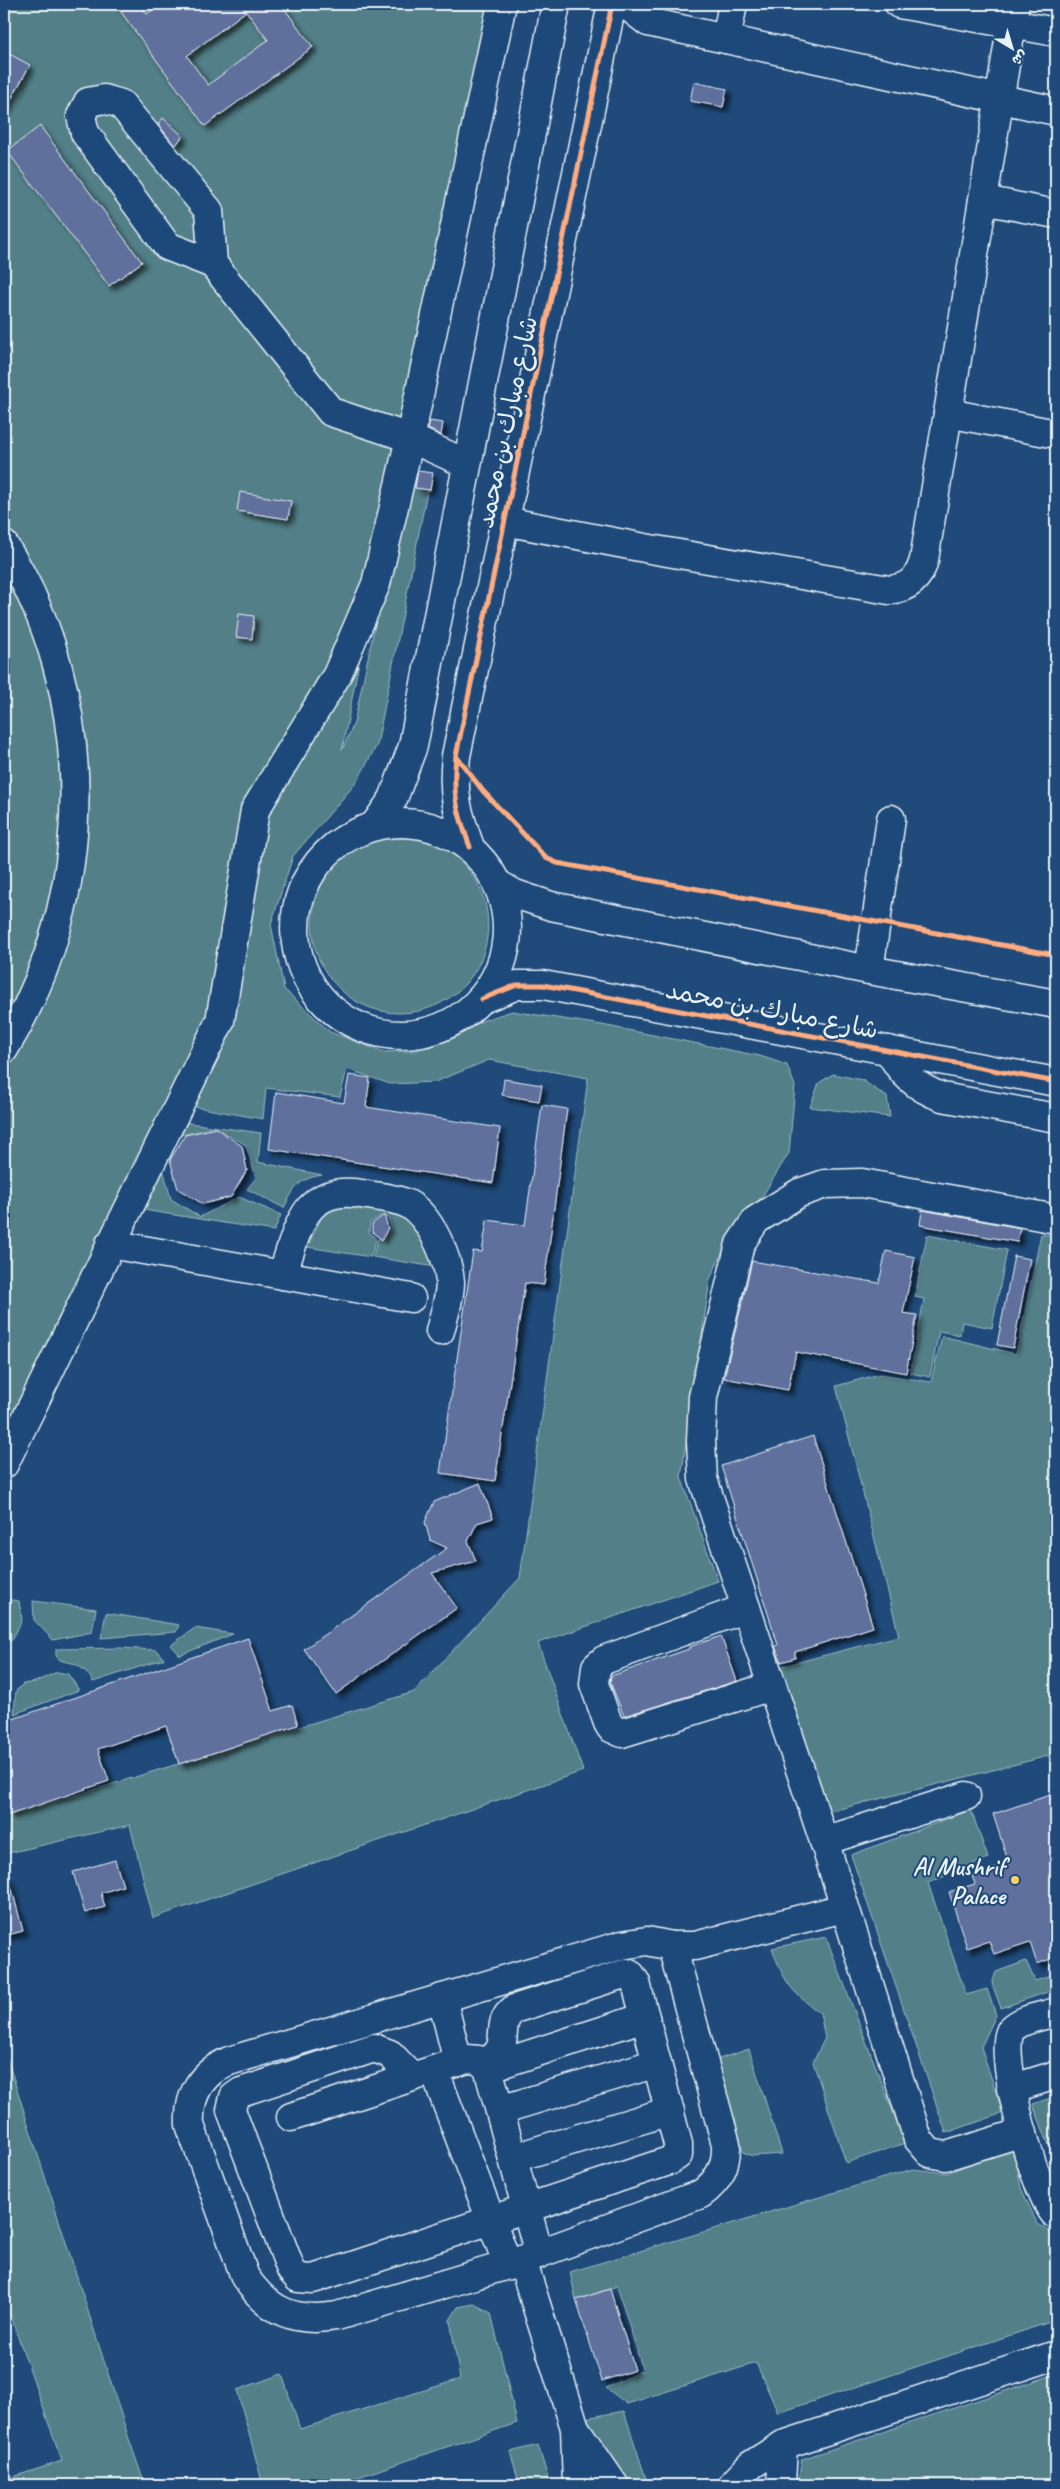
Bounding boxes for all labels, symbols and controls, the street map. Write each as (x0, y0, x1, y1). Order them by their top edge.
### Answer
north arrow (988, 22, 1038, 72)
text: ش (1008, 46, 1031, 69)
street label: شارع مبارك بن محمد (469, 313, 546, 531)
street label: شارع مبارك بن محمد (663, 974, 881, 1047)
place label: Al Mushrif Palace (913, 1851, 1010, 1912)
marker: Al Mushrif Palace (1009, 1874, 1021, 1886)

